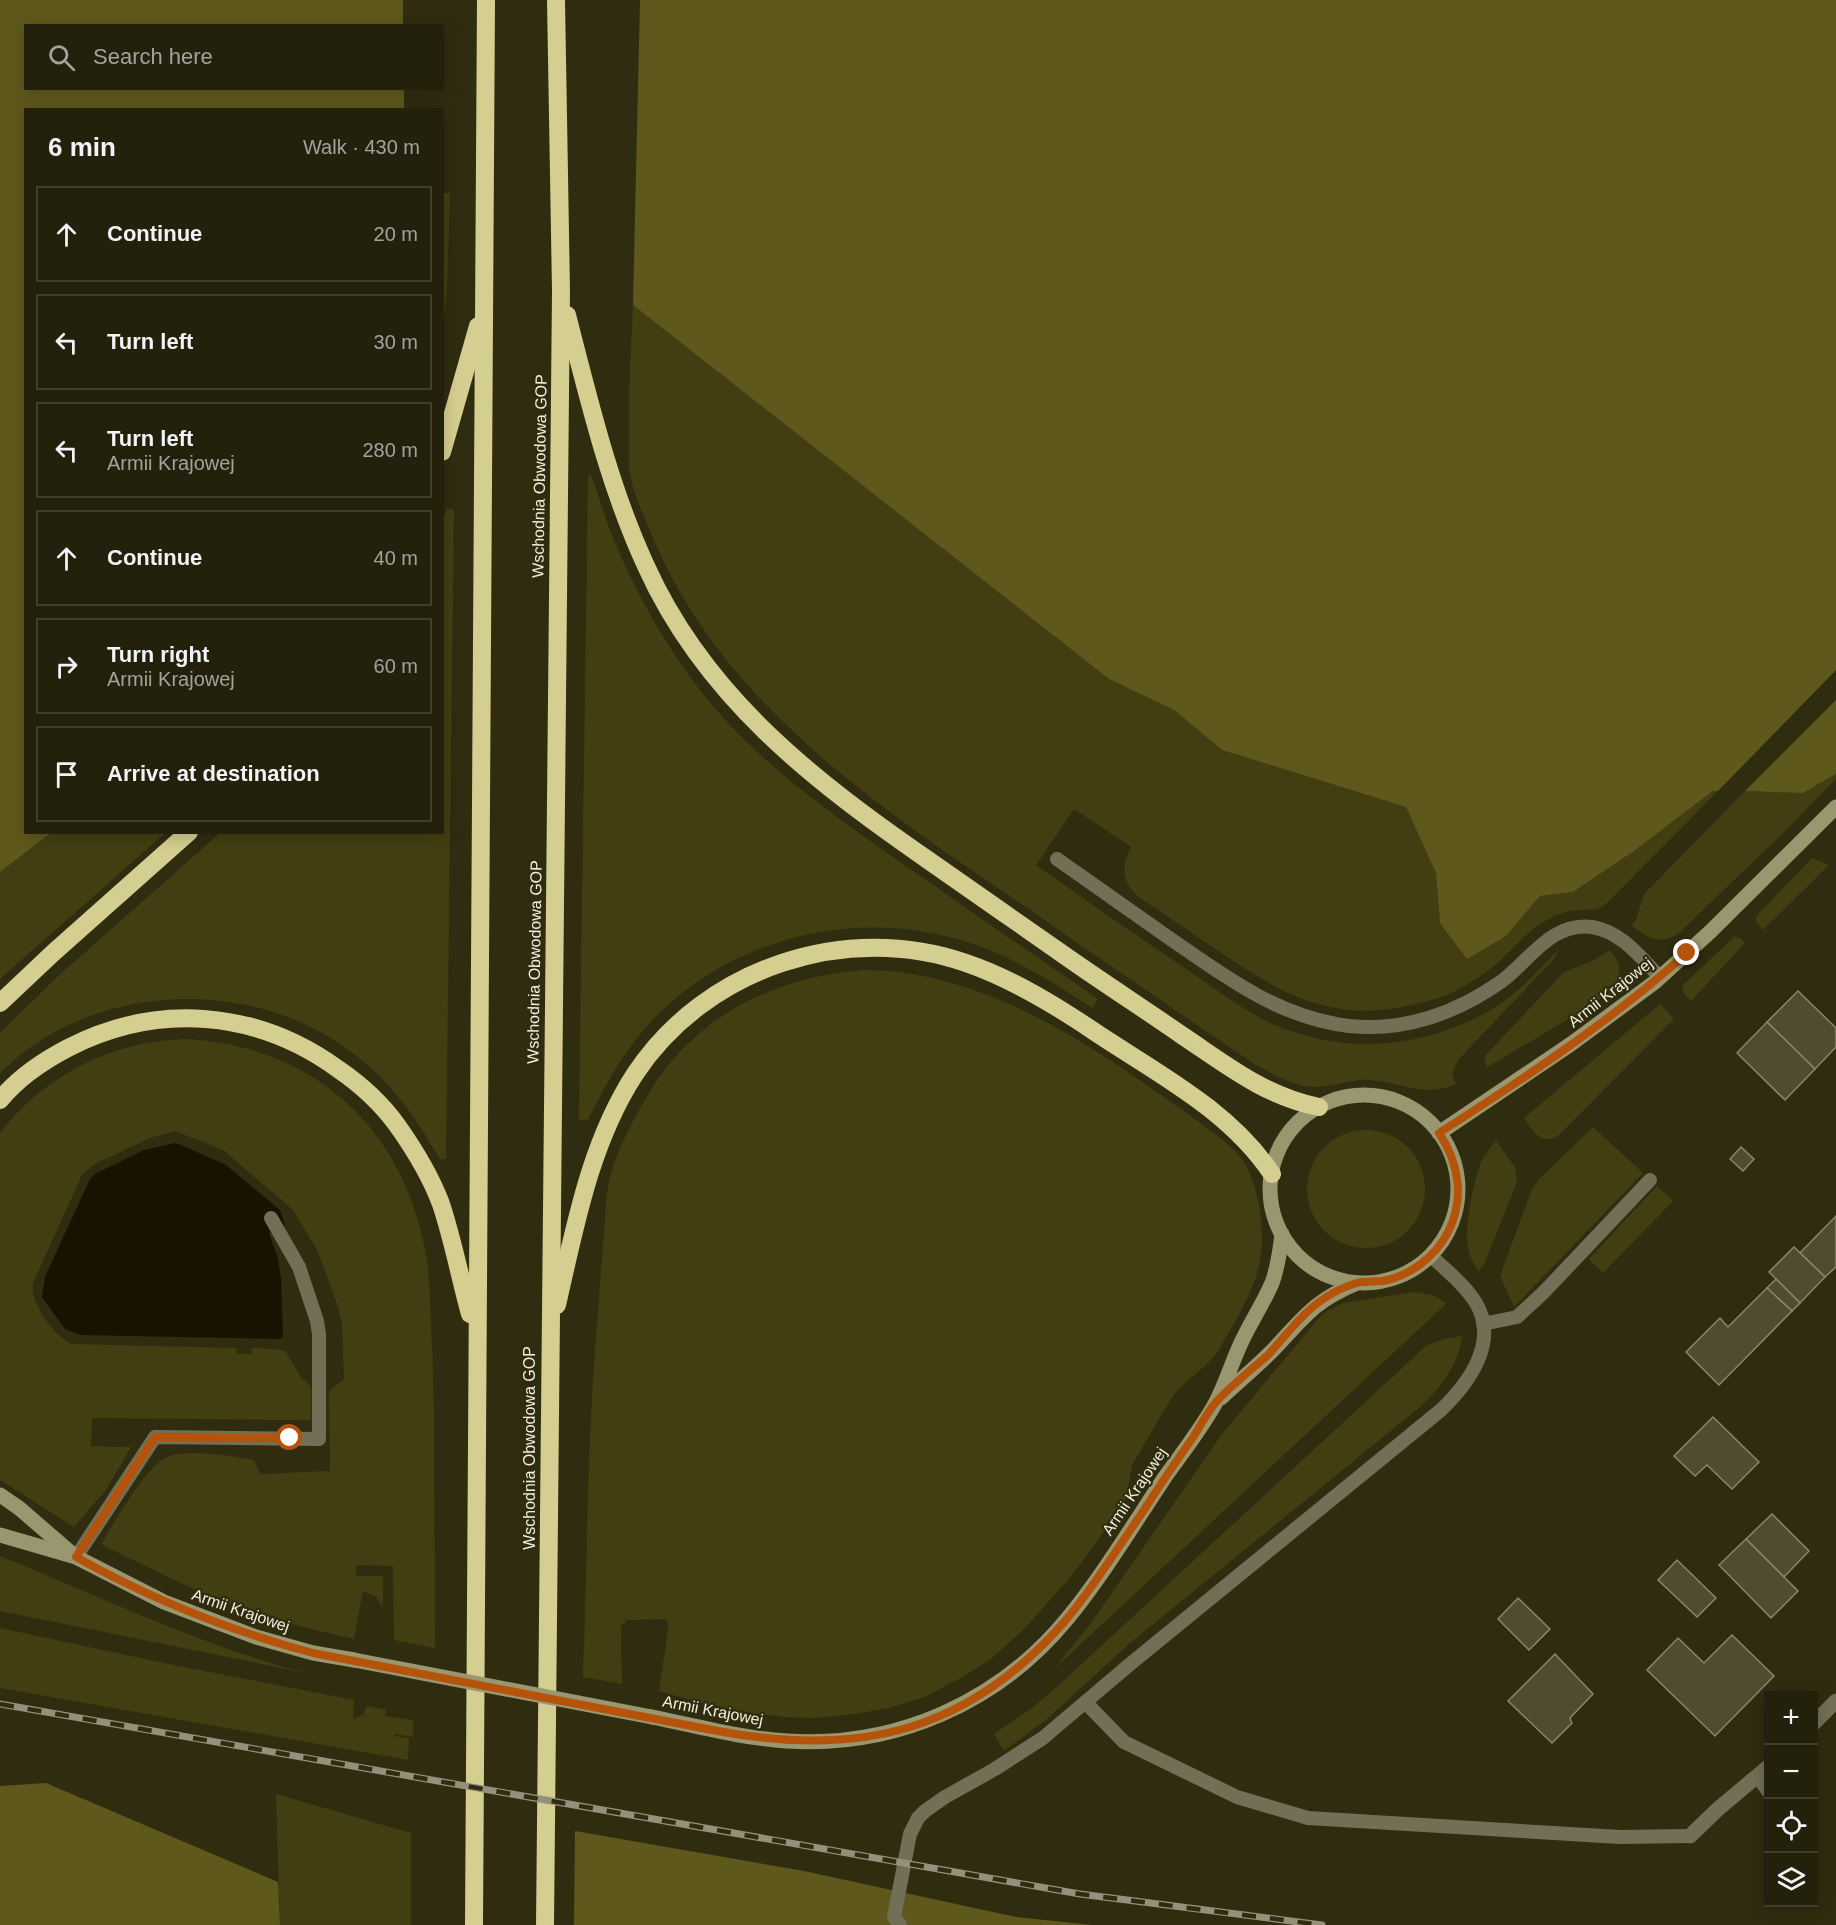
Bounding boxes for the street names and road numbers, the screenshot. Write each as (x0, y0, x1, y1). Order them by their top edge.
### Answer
street label: Wschodnia Obwodowa GOP (529, 374, 550, 578)
street label: Wschodnia Obwodowa GOP (524, 860, 545, 1064)
street label: Armii Krajowej (1565, 954, 1656, 1031)
street label: Wschodnia Obwodowa GOP (521, 1346, 538, 1550)
street label: Armii Krajowej (1099, 1444, 1170, 1538)
street label: Armii Krajowej (190, 1586, 292, 1635)
street label: Armii Krajowej (661, 1692, 765, 1729)

